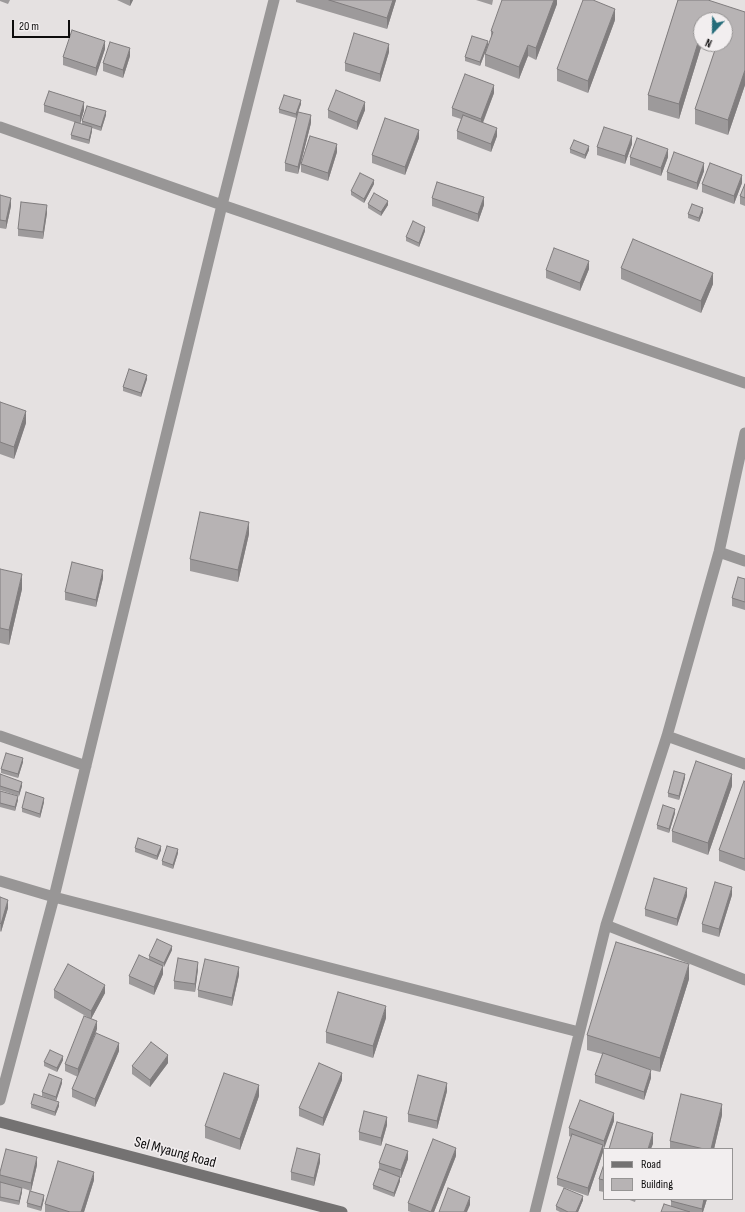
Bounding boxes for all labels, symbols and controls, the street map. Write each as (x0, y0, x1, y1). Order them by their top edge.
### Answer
scale bar (14, 12, 72, 38)
north arrow (693, 12, 733, 52)
text: 20 m (19, 19, 39, 34)
text: N (704, 36, 714, 50)
street label: Sel Myaung Road (132, 1133, 218, 1173)
legend (603, 1148, 733, 1200)
text: Road (641, 1157, 661, 1172)
text: Building (641, 1177, 673, 1192)

